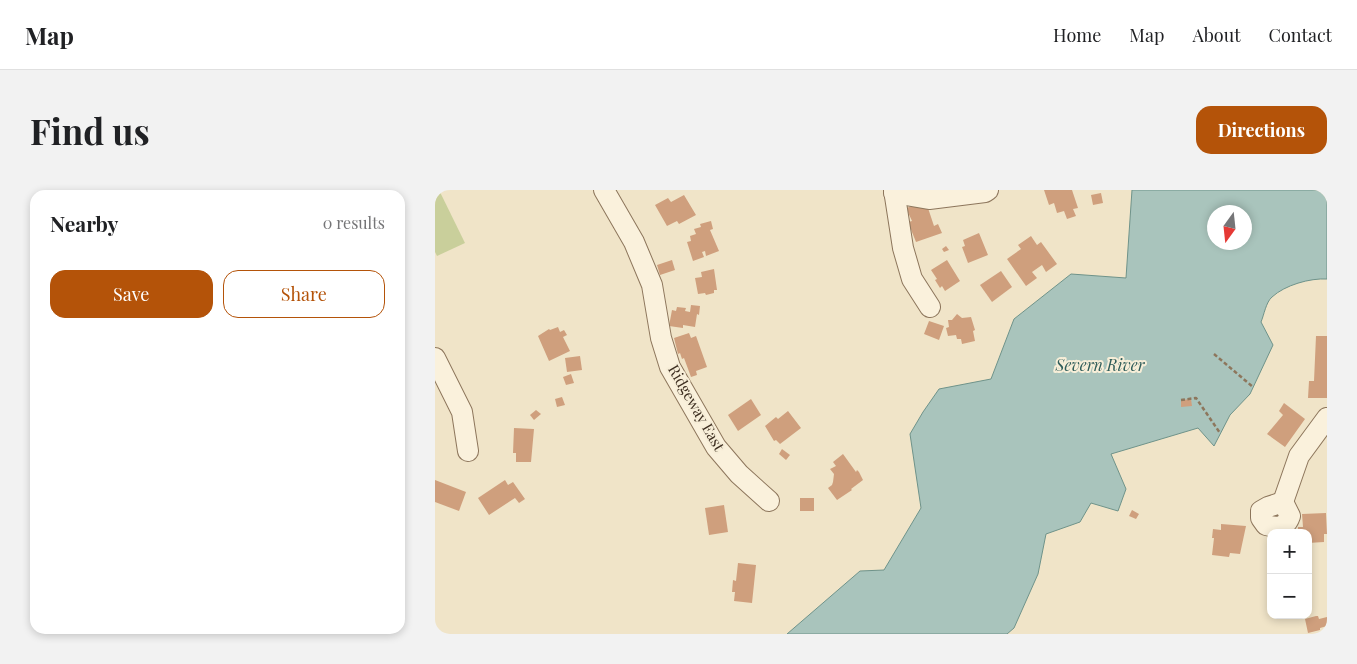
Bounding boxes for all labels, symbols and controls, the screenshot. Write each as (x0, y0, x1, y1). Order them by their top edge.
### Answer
text: Map (25, 19, 74, 51)
text: Home (1053, 23, 1101, 47)
text: Map (1129, 23, 1164, 47)
text: About (1192, 23, 1241, 47)
text: Contact (1269, 23, 1332, 47)
button: Directions (1196, 106, 1327, 154)
text: Find us (30, 107, 150, 154)
north arrow (1207, 205, 1252, 250)
text: Nearby (50, 209, 119, 237)
text: 0 results (323, 212, 385, 233)
button: Save (50, 270, 213, 318)
button: Share (223, 270, 385, 318)
water label: Severn River (1055, 354, 1146, 375)
street label: Ridgeway East (664, 361, 730, 455)
map controls (1267, 529, 1312, 619)
button: + (1267, 529, 1312, 574)
button: − (1267, 574, 1312, 619)

